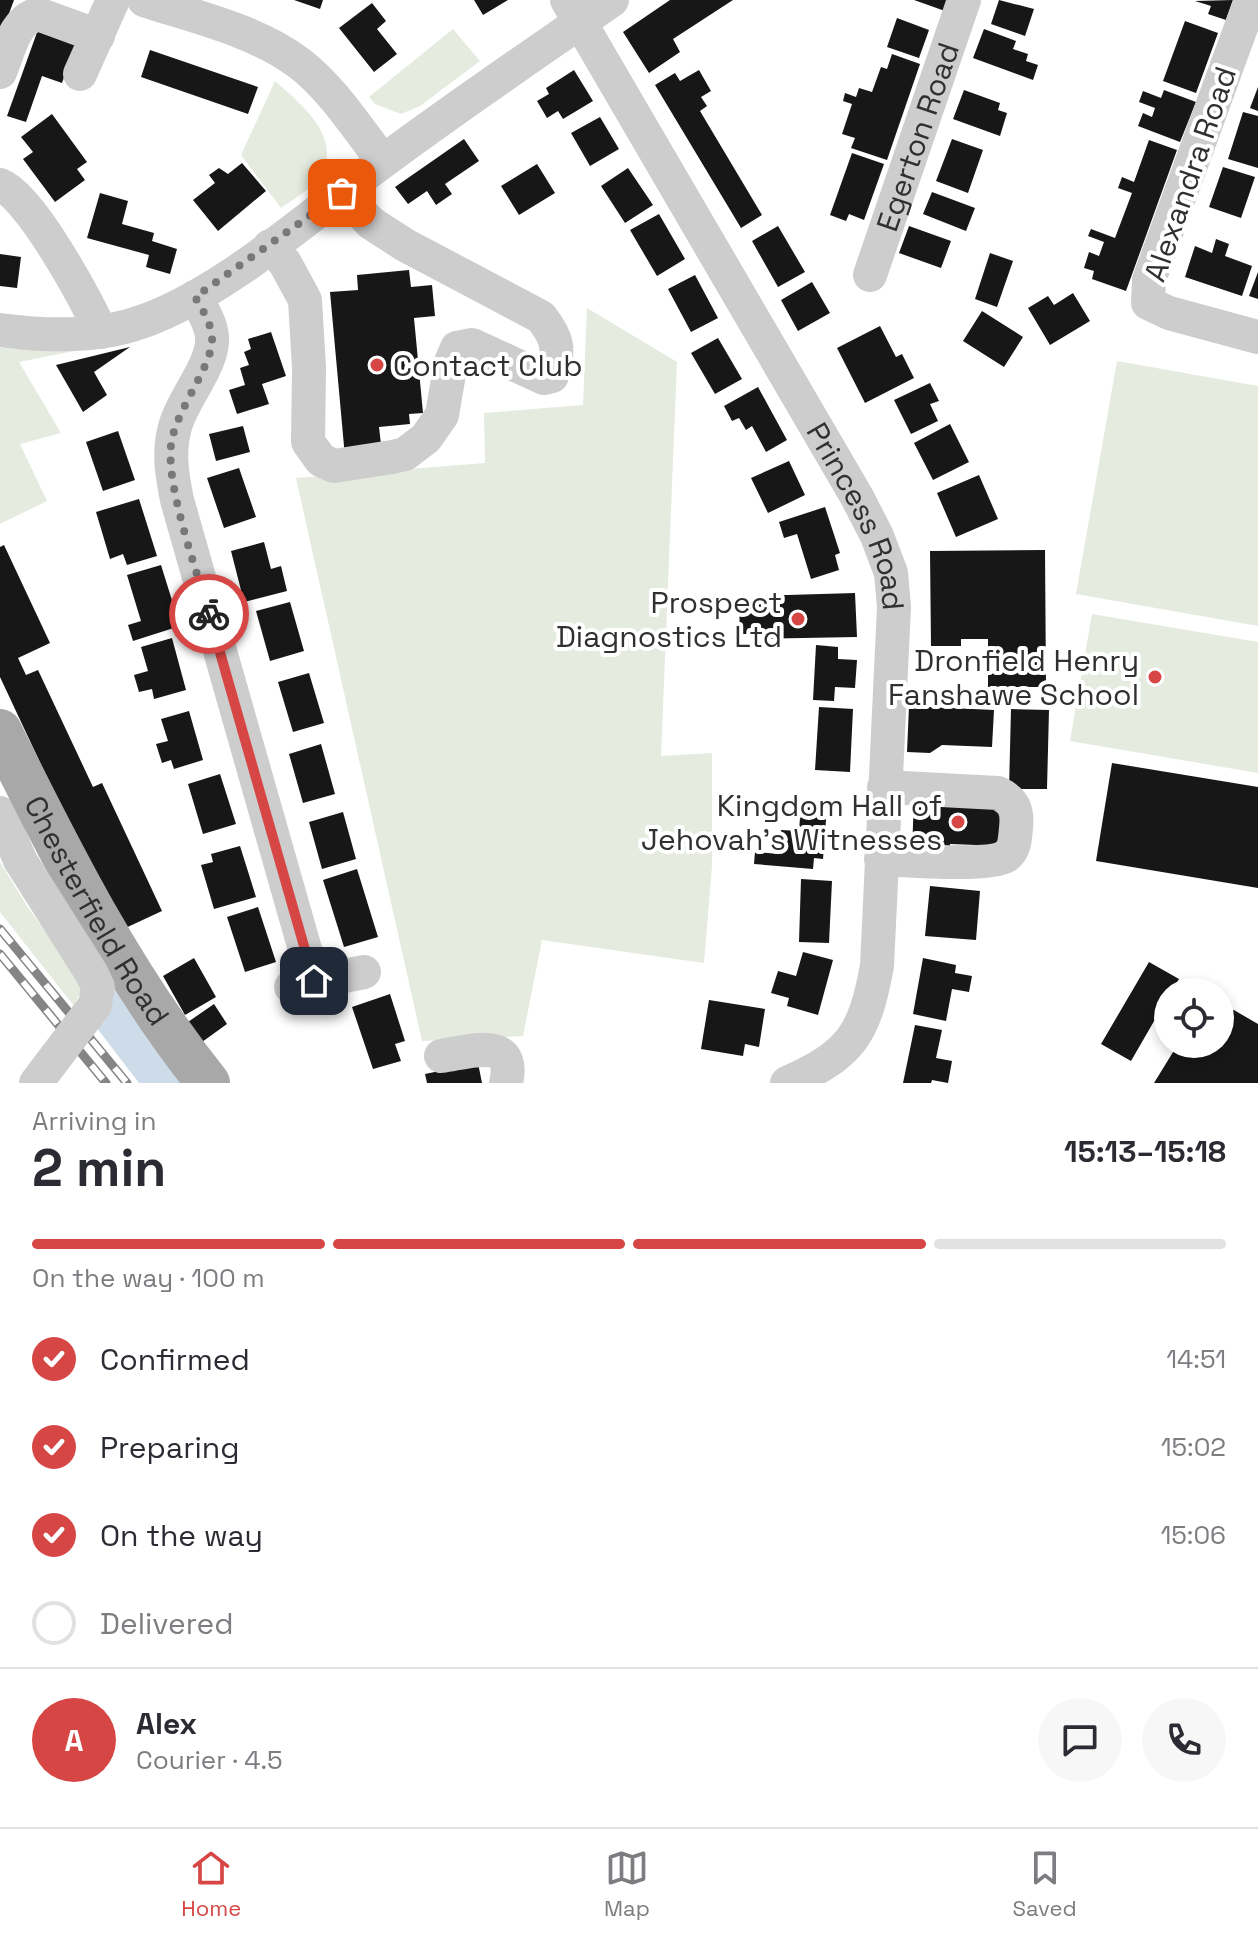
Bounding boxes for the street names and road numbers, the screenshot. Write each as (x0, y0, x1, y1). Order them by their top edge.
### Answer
street label: Egerton Road (867, 37, 968, 236)
street label: Alexandra Road (1135, 61, 1245, 287)
street label: Princess Road (798, 415, 914, 612)
street label: Chesterfield Road (16, 789, 179, 1033)

